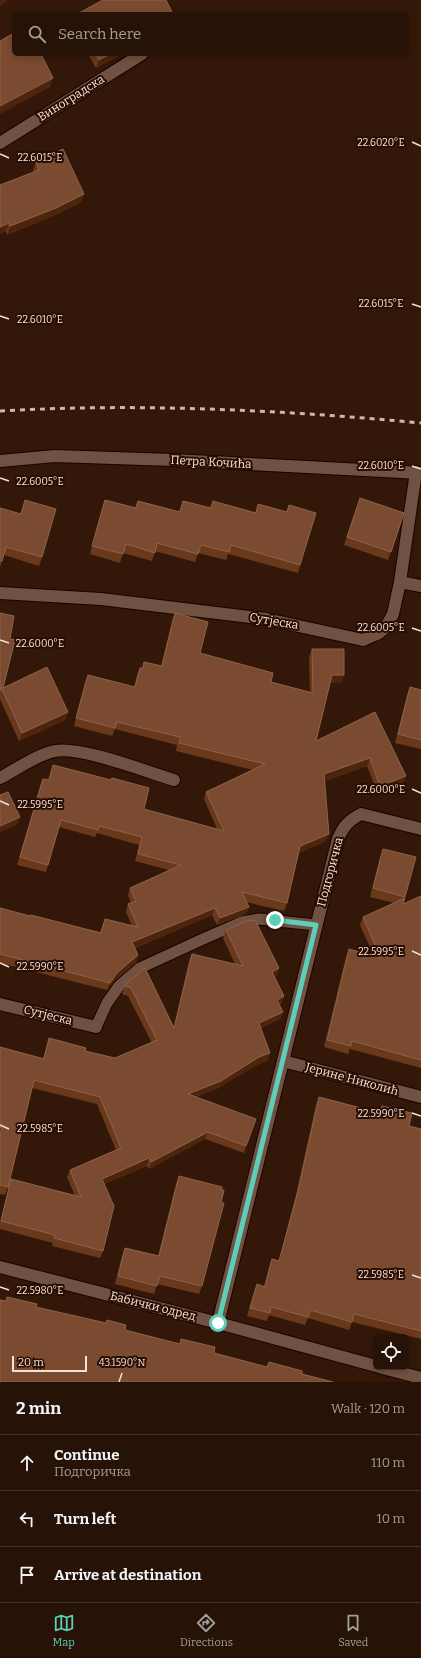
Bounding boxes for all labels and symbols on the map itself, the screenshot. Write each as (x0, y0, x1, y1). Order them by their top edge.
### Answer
street label: Виноградска (35, 72, 107, 124)
text: 22.6020°E (357, 137, 405, 149)
text: 22.6015°E (18, 152, 62, 164)
text: 22.6015°E (359, 298, 403, 310)
text: 22.6010°E (17, 314, 63, 326)
street label: Петра Кочића (170, 453, 252, 471)
text: 22.6010°E (358, 460, 404, 472)
text: 22.6005°E (16, 476, 64, 488)
street label: Сутјеска (248, 610, 300, 632)
text: 22.6005°E (357, 622, 405, 634)
text: 22.6000°E (16, 638, 64, 650)
text: 22.6000°E (357, 784, 405, 796)
text: 22.5995°E (17, 799, 63, 811)
street label: Подгоричка (314, 835, 346, 908)
route end (266, 911, 284, 929)
text: 22.5995°E (358, 946, 404, 958)
text: 22.5990°E (17, 961, 63, 973)
street label: Сутјеска (22, 1002, 74, 1028)
street label: Јерине Николић (303, 1060, 401, 1098)
text: 22.5990°E (358, 1108, 404, 1120)
text: 22.5985°E (17, 1123, 63, 1135)
text: 22.5985°E (358, 1269, 404, 1281)
text: 22.5980°E (17, 1285, 63, 1297)
street label: Бабички одред (109, 1289, 197, 1323)
route start (209, 1314, 227, 1332)
scale bar (12, 1354, 87, 1373)
text: 43.1590°N (99, 1357, 145, 1369)

